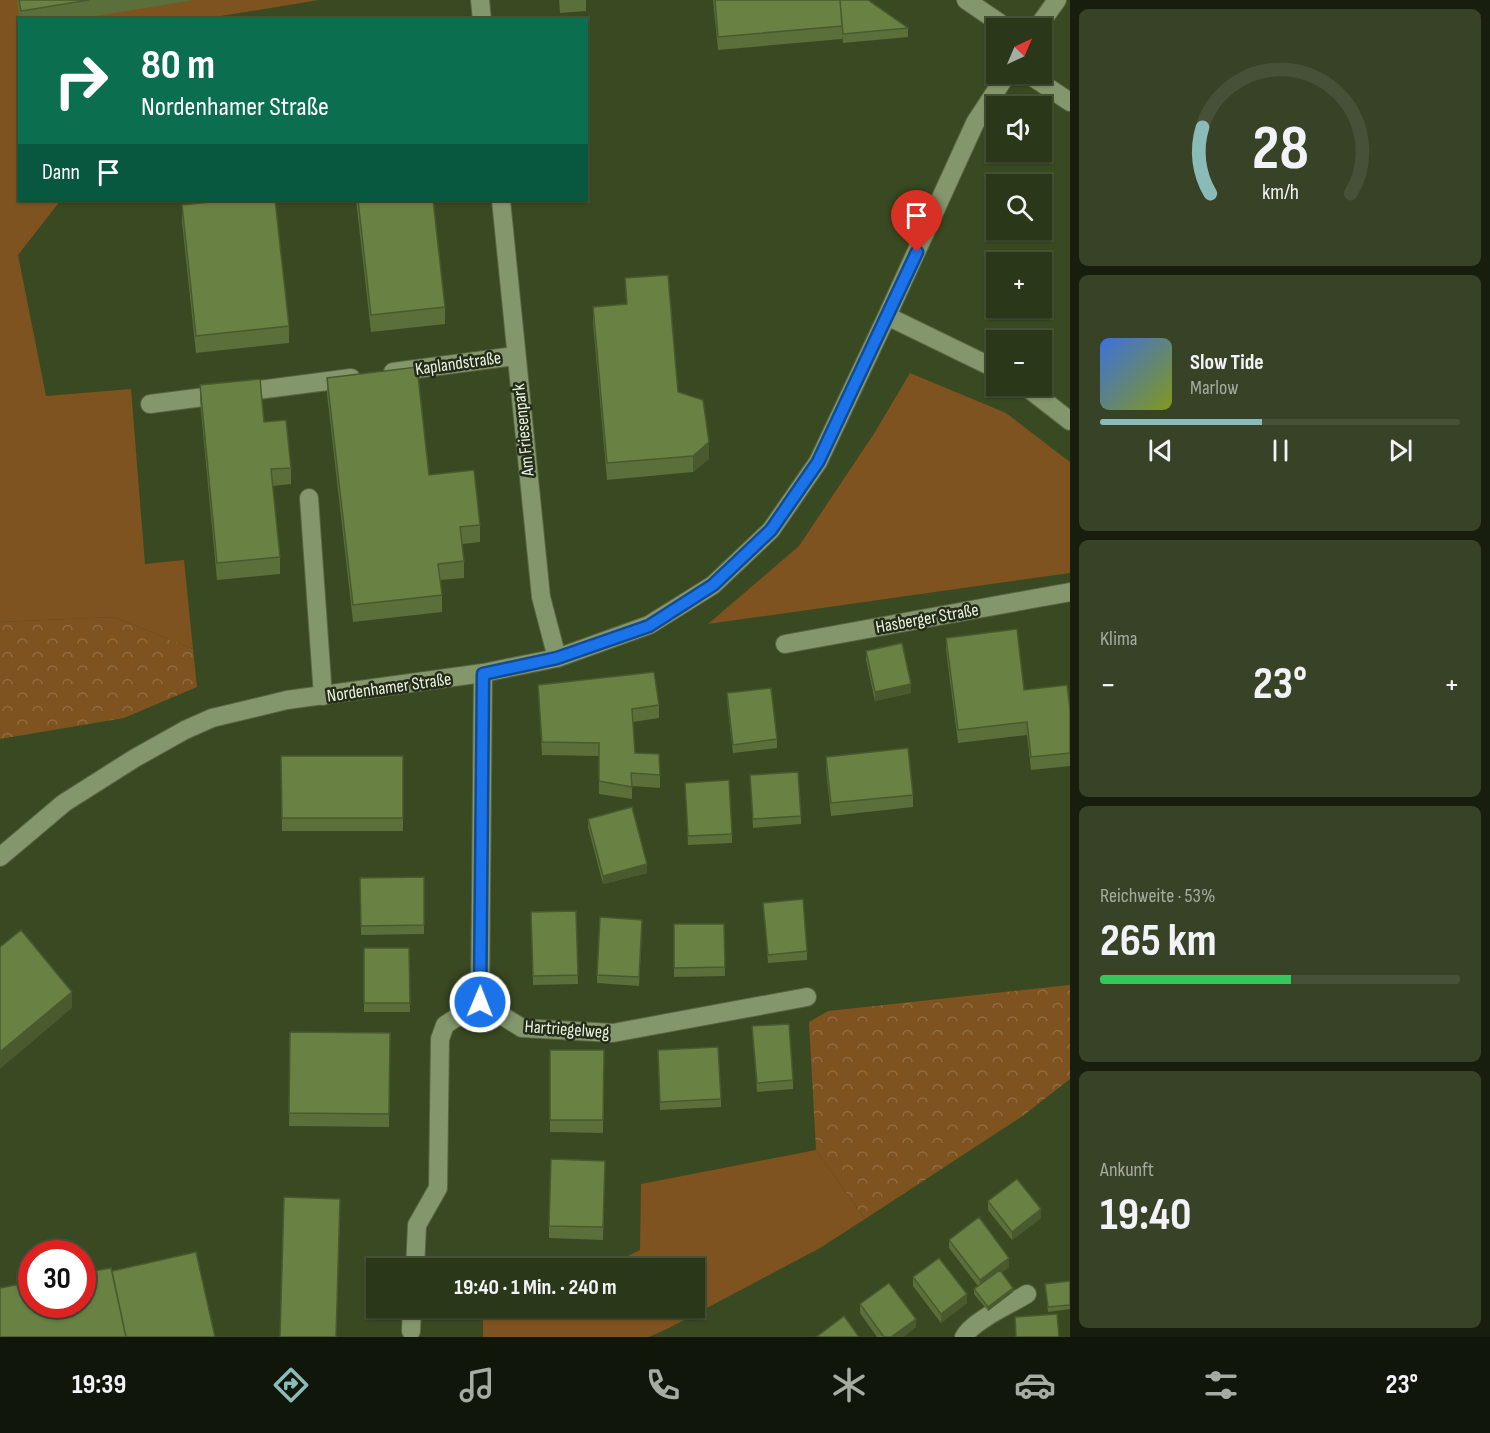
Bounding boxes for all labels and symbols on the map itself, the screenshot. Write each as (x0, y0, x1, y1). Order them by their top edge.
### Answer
north arrow (986, 18, 1052, 84)
pin (891, 190, 942, 252)
street label: Kaplandstraße (414, 347, 502, 380)
street label: Am Friesenpark (508, 383, 539, 478)
street label: Hasberger Straße (874, 599, 980, 638)
street label: Nordenhamer Straße (326, 668, 453, 707)
position arrow (448, 970, 512, 1034)
street label: Hartriegelweg (524, 1016, 610, 1043)
speed limit sign: 30 (18, 1240, 96, 1318)

